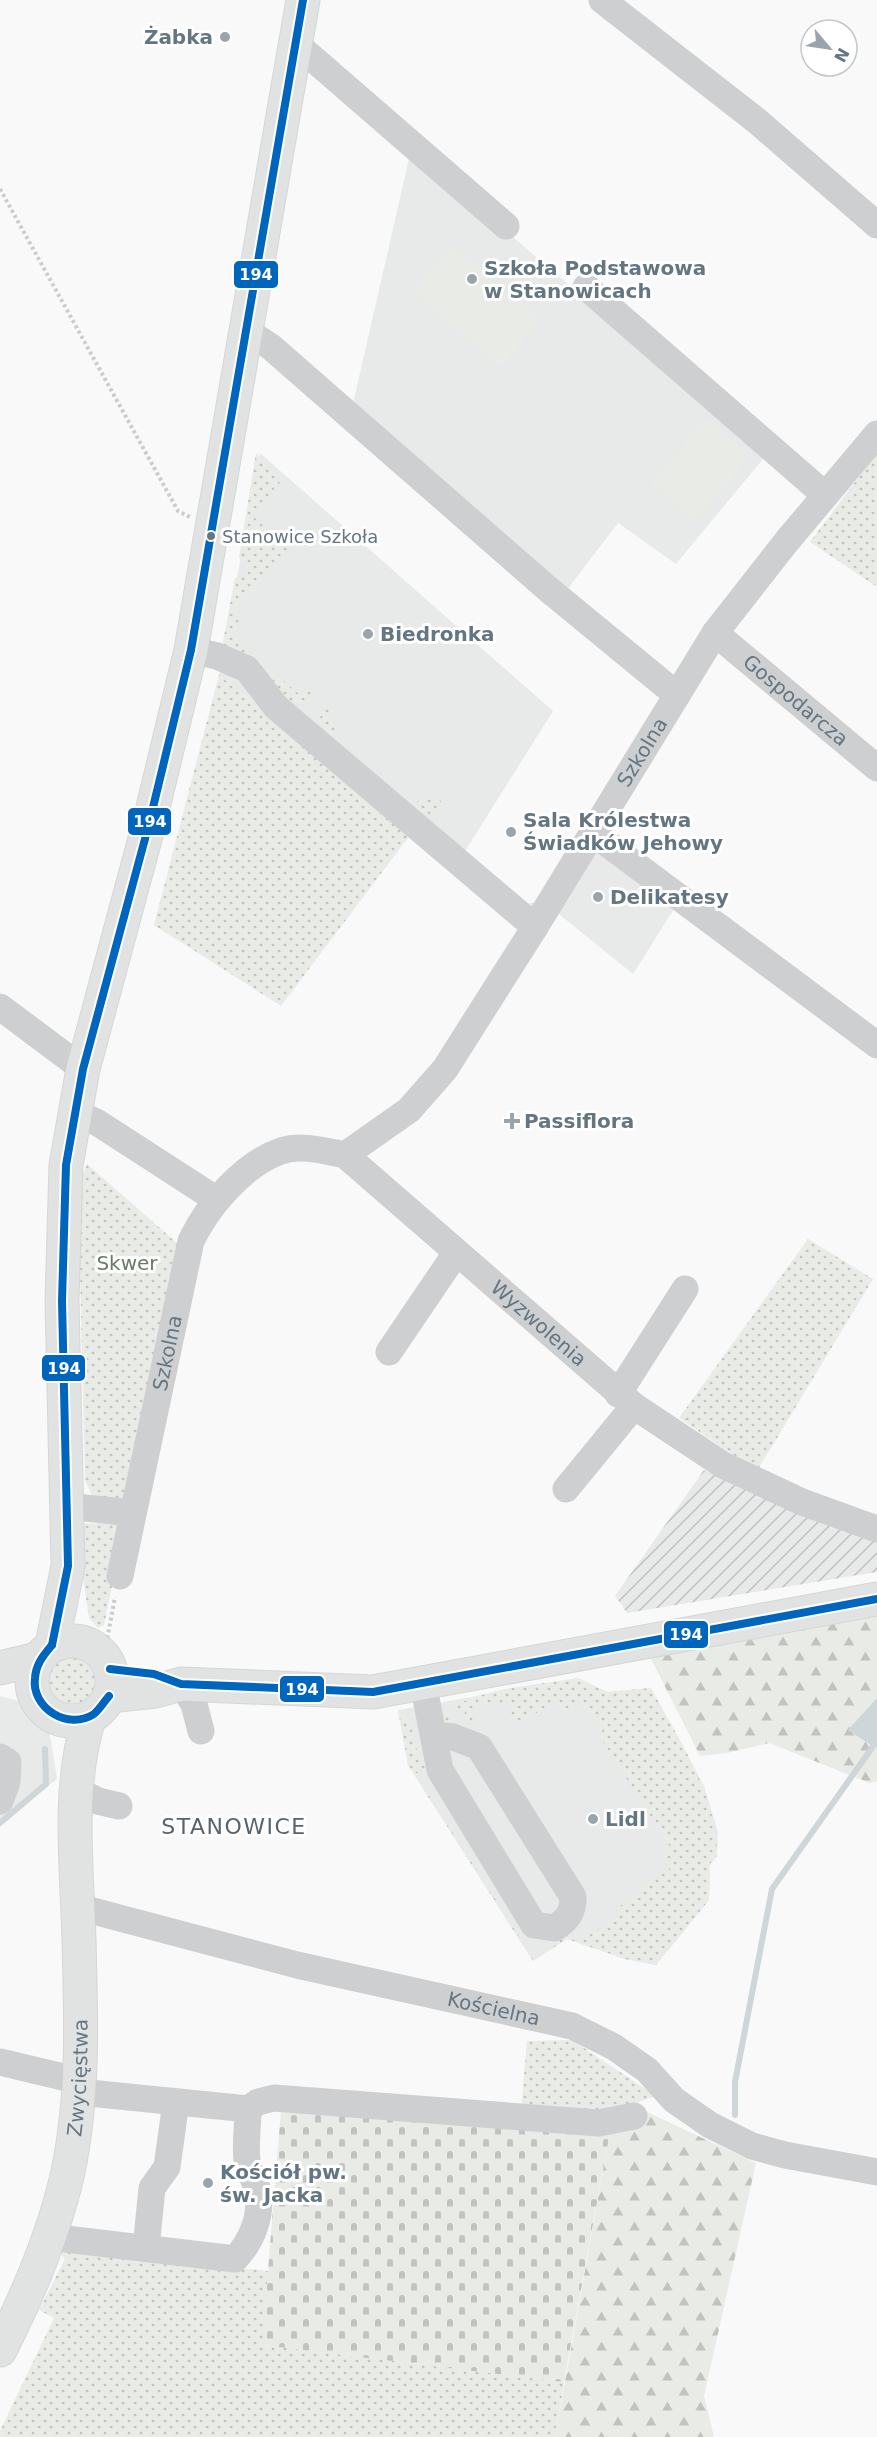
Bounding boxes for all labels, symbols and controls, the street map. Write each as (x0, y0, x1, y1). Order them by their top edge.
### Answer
north arrow (799, 18, 859, 78)
place label: Żabka (144, 25, 213, 49)
marker: Żabka (218, 30, 232, 44)
text: N (830, 45, 853, 65)
place label: Szkoła Podstawowa w Stanowicach (484, 256, 706, 303)
line badge: 194 (233, 260, 279, 289)
text: 194 (239, 265, 273, 284)
marker: Szkoła Podstawowa w Stanowicach (465, 272, 479, 286)
place label: Stanowice Szkoła (222, 526, 378, 547)
marker: Stanowice Szkoła (205, 530, 217, 542)
place label: Biedronka (380, 622, 495, 646)
marker: Biedronka (361, 627, 375, 641)
street label: Gospodarcza (738, 649, 853, 751)
street label: Szkolna (612, 713, 672, 791)
line badge: 194 (127, 807, 172, 836)
place label: Sala Królestwa Świadków Jehowy (523, 808, 723, 855)
text: 194 (133, 812, 167, 831)
marker: Sala Królestwa Świadków Jehowy (504, 825, 518, 839)
place label: Delikatesy (610, 885, 729, 909)
marker: Delikatesy (591, 890, 605, 904)
place label: Passiflora (524, 1109, 634, 1133)
marker: Passiflora (505, 1114, 519, 1128)
park label: Skwer (96, 1251, 158, 1275)
street label: Wyzwolenia (486, 1275, 591, 1371)
street label: Szkolna (148, 1313, 187, 1393)
line badge: 194 (41, 1354, 86, 1382)
text: 194 (47, 1359, 81, 1378)
line badge: 194 (663, 1620, 709, 1649)
text: 194 (669, 1625, 703, 1644)
line badge: 194 (279, 1675, 325, 1703)
text: 194 (285, 1680, 319, 1699)
place label: Lidl (605, 1807, 646, 1831)
marker: Lidl (586, 1812, 600, 1826)
district label: STANOWICE (161, 1814, 307, 1839)
street label: Kościelna (445, 1987, 542, 2031)
street label: Zwycięstwa (62, 2019, 93, 2138)
place label: Kościół pw. św. Jacka (220, 2160, 347, 2207)
marker: Kościół pw. św. Jacka (201, 2176, 215, 2190)

